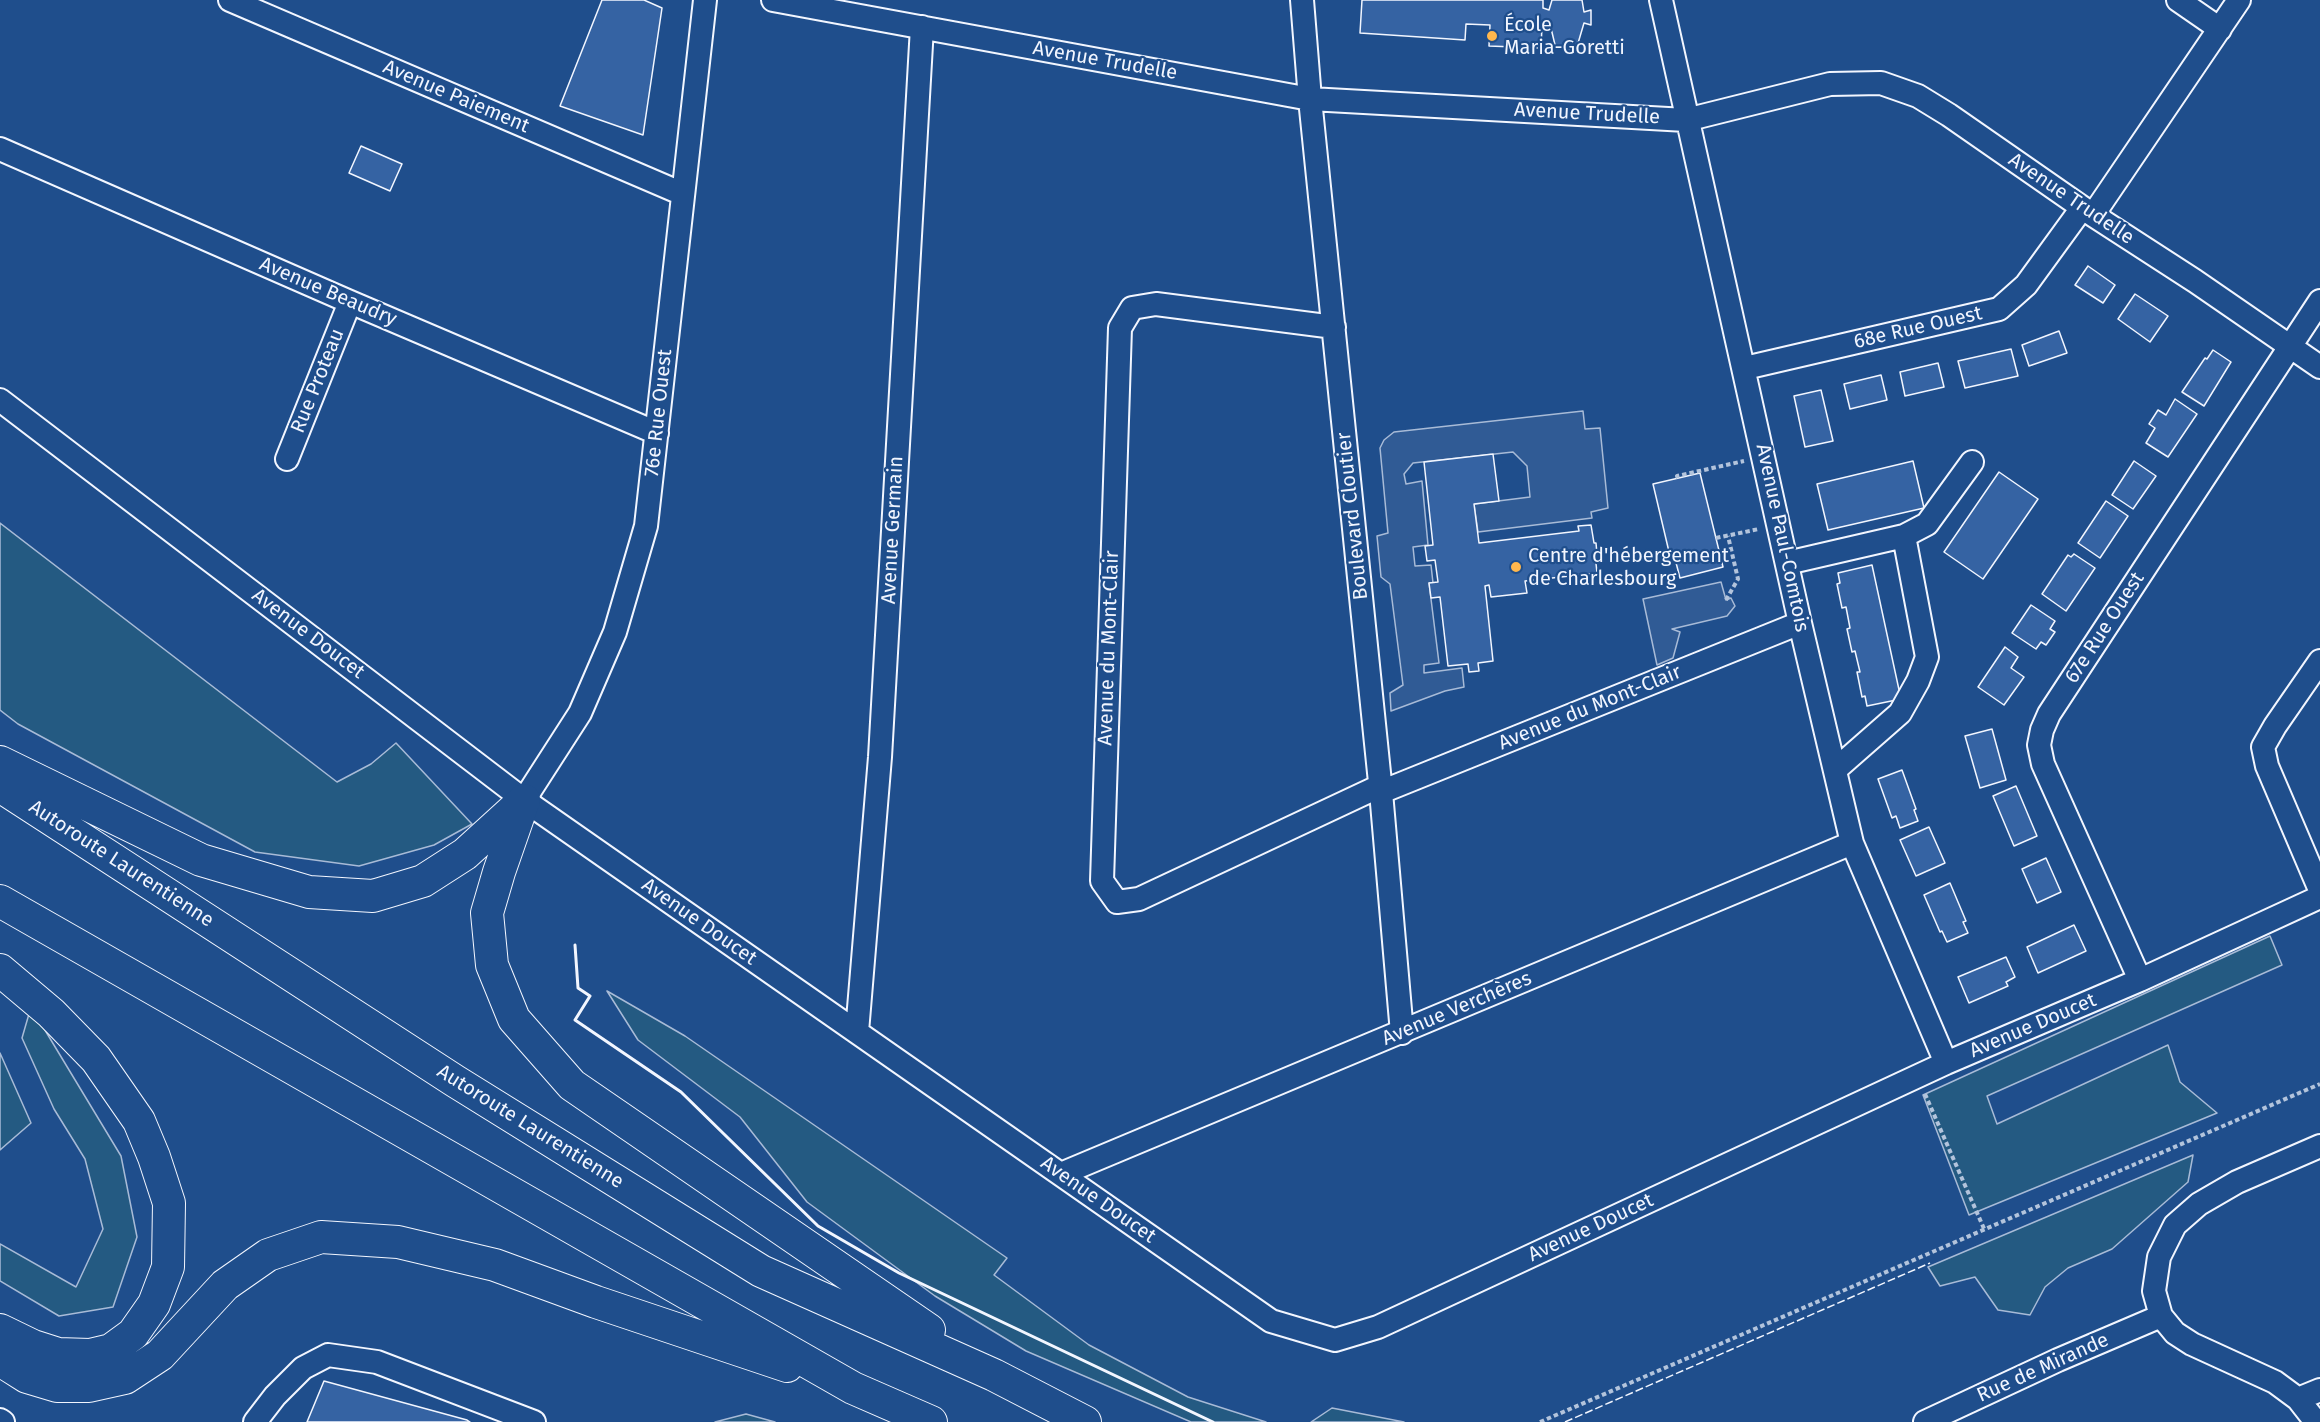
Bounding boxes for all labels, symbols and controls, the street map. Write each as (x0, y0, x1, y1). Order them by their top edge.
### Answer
place label: École Maria-Goretti (1504, 13, 1625, 60)
marker: École Maria-Goretti (1485, 29, 1499, 43)
street label: Avenue Trudelle (1031, 36, 1179, 86)
street label: Avenue Paiement (379, 55, 533, 139)
street label: Avenue Trudelle (1513, 98, 1661, 130)
street label: Avenue Trudelle (2004, 148, 2138, 250)
street label: Avenue Beaudry (256, 252, 400, 332)
street label: 68e Rue Ouest (1852, 302, 1984, 354)
street label: Rue Proteau (286, 325, 350, 437)
street label: 76e Rue Ouest (640, 348, 678, 478)
street label: Boulevard Cloutier (1332, 431, 1374, 601)
street label: Avenue Paul-Comtois (1750, 442, 1814, 634)
street label: Avenue Germain (877, 455, 909, 605)
place label: Centre d'hébergement de Charlesbourg (1528, 544, 1729, 591)
street label: Avenue du Mont-Clair (1094, 550, 1124, 746)
marker: Centre d'hébergement de Charlesbourg (1509, 560, 1523, 574)
street label: 67e Rue Ouest (2060, 568, 2150, 688)
street label: Avenue Doucet (247, 584, 369, 684)
street label: Avenue du Mont-Clair (1495, 660, 1685, 756)
street label: Autoroute Laurentienne (24, 795, 218, 933)
street label: Avenue Doucet (637, 873, 761, 971)
street label: Avenue Verchères (1379, 967, 1535, 1051)
street label: Avenue Doucet (1966, 989, 2100, 1063)
street label: Autoroute Laurentienne (432, 1060, 628, 1194)
street label: Avenue Doucet (1036, 1151, 1160, 1249)
street label: Avenue Doucet (1525, 1189, 1657, 1267)
street label: Rue de Mirande (1973, 1328, 2113, 1408)

